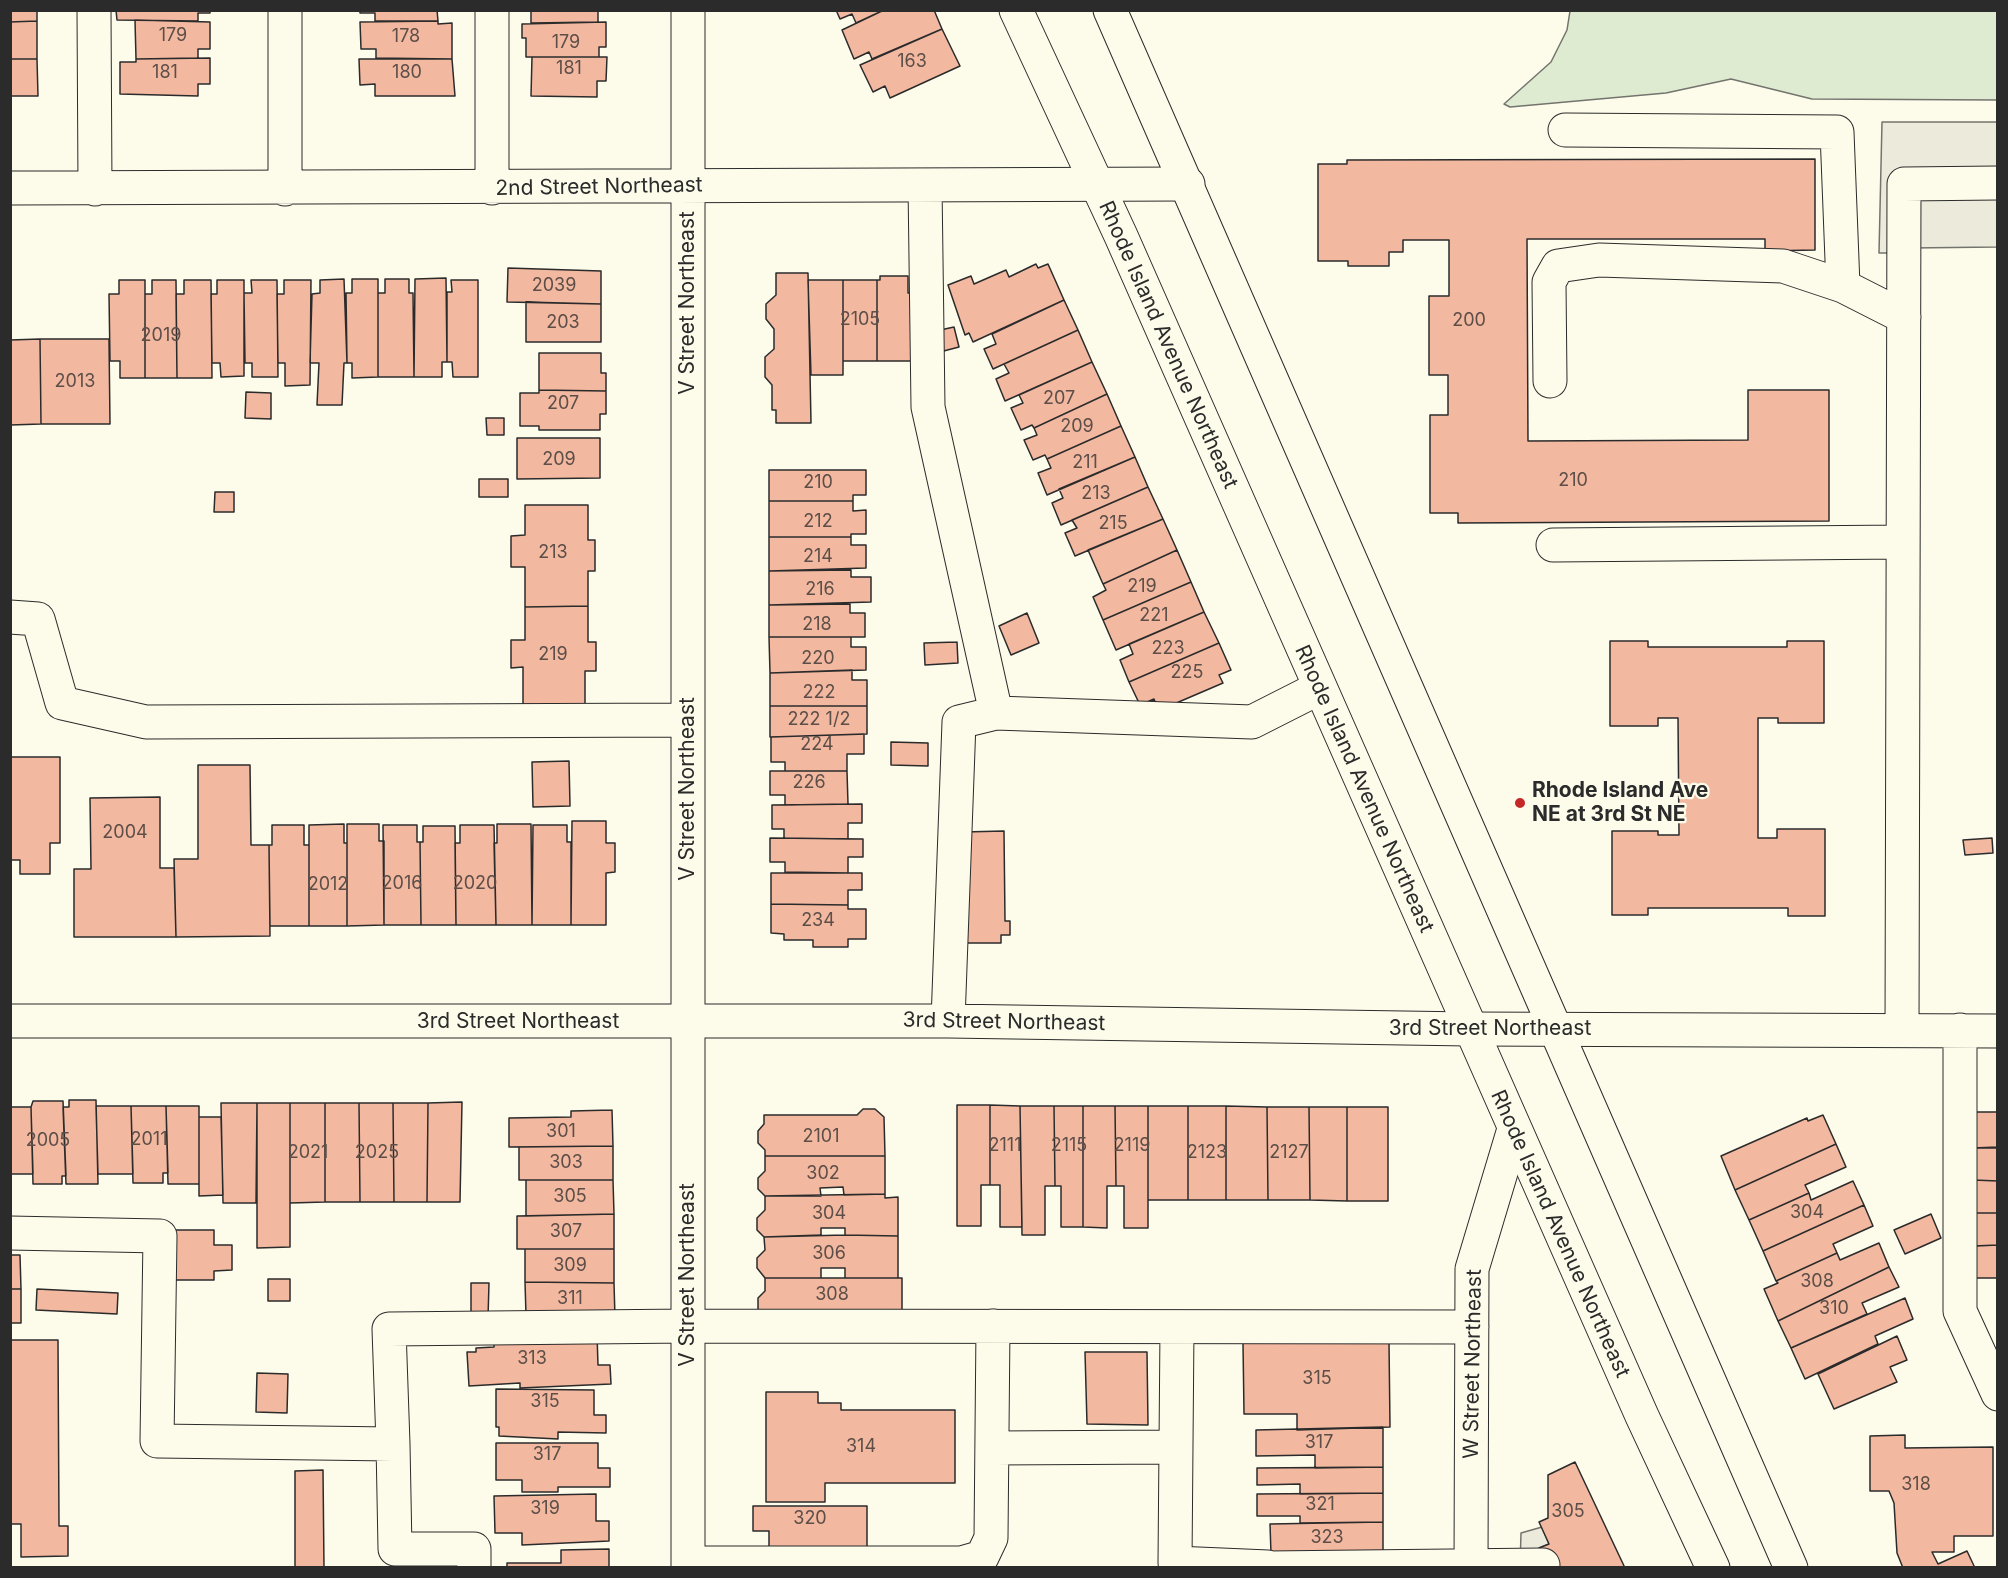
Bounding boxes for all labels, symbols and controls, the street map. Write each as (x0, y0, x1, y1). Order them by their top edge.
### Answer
house number: 179 (159, 25, 187, 47)
house number: 178 (392, 26, 420, 48)
house number: 179 (552, 32, 580, 54)
house number: 163 (897, 51, 927, 73)
house number: 181 (556, 58, 582, 80)
house number: 181 (152, 62, 178, 84)
house number: 180 (392, 62, 422, 84)
street label: 2nd Street Northeast (495, 173, 703, 201)
street label: Rhode Island Avenue Northeast (1093, 197, 1243, 493)
street label: V Street Northeast (675, 211, 701, 395)
house number: 2039 (532, 275, 576, 297)
house number: 2105 (840, 309, 880, 331)
house number: 200 (1452, 310, 1486, 332)
house number: 203 (546, 312, 580, 334)
house number: 2019 (141, 325, 181, 347)
house number: 2013 (55, 371, 95, 393)
house number: 207 (1043, 388, 1075, 410)
house number: 207 (547, 393, 579, 415)
house number: 209 (1060, 416, 1094, 438)
house number: 209 (542, 449, 576, 471)
house number: 211 (1072, 452, 1098, 474)
house number: 210 (1558, 470, 1588, 492)
house number: 210 (803, 472, 833, 494)
house number: 213 (1081, 483, 1111, 505)
house number: 212 (803, 511, 833, 533)
house number: 215 (1098, 513, 1128, 535)
house number: 213 (538, 542, 568, 564)
house number: 214 (803, 546, 833, 568)
house number: 219 (1127, 576, 1157, 598)
house number: 216 (805, 579, 835, 601)
house number: 221 (1139, 605, 1169, 627)
house number: 218 (802, 614, 832, 636)
house number: 223 (1151, 638, 1185, 660)
street label: Rhode Island Avenue Northeast (1289, 641, 1439, 937)
house number: 219 (538, 644, 568, 666)
house number: 220 (801, 648, 835, 670)
house number: 225 (1171, 662, 1203, 684)
house number: 222 (803, 682, 835, 704)
street label: V Street Northeast (675, 697, 701, 881)
house number: 222 1/2 (788, 709, 850, 731)
house number: 224 (800, 734, 834, 756)
house number: 226 (792, 772, 826, 794)
place label: Rhode Island Ave NE at 3rd St NE (1532, 778, 1708, 828)
marker: Rhode Island Ave NE at 3rd St NE (1513, 796, 1527, 810)
house number: 2004 (102, 822, 148, 844)
house number: 2016 (382, 873, 422, 895)
house number: 2020 (453, 873, 497, 895)
house number: 2012 (308, 874, 348, 896)
house number: 234 (801, 910, 835, 932)
street label: 3rd Street Northeast (903, 1008, 1105, 1036)
street label: 3rd Street Northeast (417, 1009, 619, 1035)
street label: 3rd Street Northeast (1389, 1016, 1591, 1042)
street label: Rhode Island Avenue Northeast (1485, 1086, 1635, 1382)
house number: 301 (546, 1121, 576, 1143)
house number: 2101 (803, 1126, 839, 1148)
house number: 2011 (131, 1129, 167, 1151)
house number: 2005 (26, 1130, 70, 1152)
house number: 2111 (989, 1135, 1021, 1157)
house number: 2115 (1051, 1135, 1087, 1157)
house number: 2119 (1114, 1135, 1150, 1157)
house number: 2021 (288, 1142, 328, 1164)
house number: 2025 (355, 1142, 399, 1164)
house number: 2123 (1187, 1142, 1227, 1164)
house number: 2127 (1269, 1142, 1309, 1164)
house number: 303 (549, 1152, 583, 1174)
house number: 302 (806, 1163, 840, 1185)
street label: V Street Northeast (675, 1183, 701, 1367)
house number: 305 (553, 1186, 587, 1208)
house number: 304 (1790, 1202, 1824, 1224)
house number: 304 (812, 1203, 846, 1225)
house number: 307 (550, 1221, 582, 1243)
house number: 306 (812, 1243, 846, 1265)
house number: 309 (553, 1255, 587, 1277)
street label: W Street Northeast (1459, 1269, 1487, 1459)
house number: 308 (1800, 1271, 1834, 1293)
house number: 308 (815, 1284, 849, 1306)
house number: 311 (557, 1288, 583, 1310)
house number: 310 (1819, 1298, 1849, 1320)
house number: 313 (517, 1348, 547, 1370)
house number: 315 (1302, 1368, 1332, 1390)
house number: 315 (530, 1391, 560, 1413)
house number: 317 (1305, 1432, 1333, 1454)
house number: 314 (846, 1436, 876, 1458)
house number: 317 (533, 1444, 561, 1466)
house number: 318 (1901, 1474, 1931, 1496)
house number: 321 (1305, 1494, 1335, 1516)
house number: 319 (530, 1498, 560, 1520)
house number: 305 (1551, 1501, 1585, 1523)
house number: 320 (793, 1508, 827, 1530)
house number: 323 (1310, 1527, 1344, 1549)

